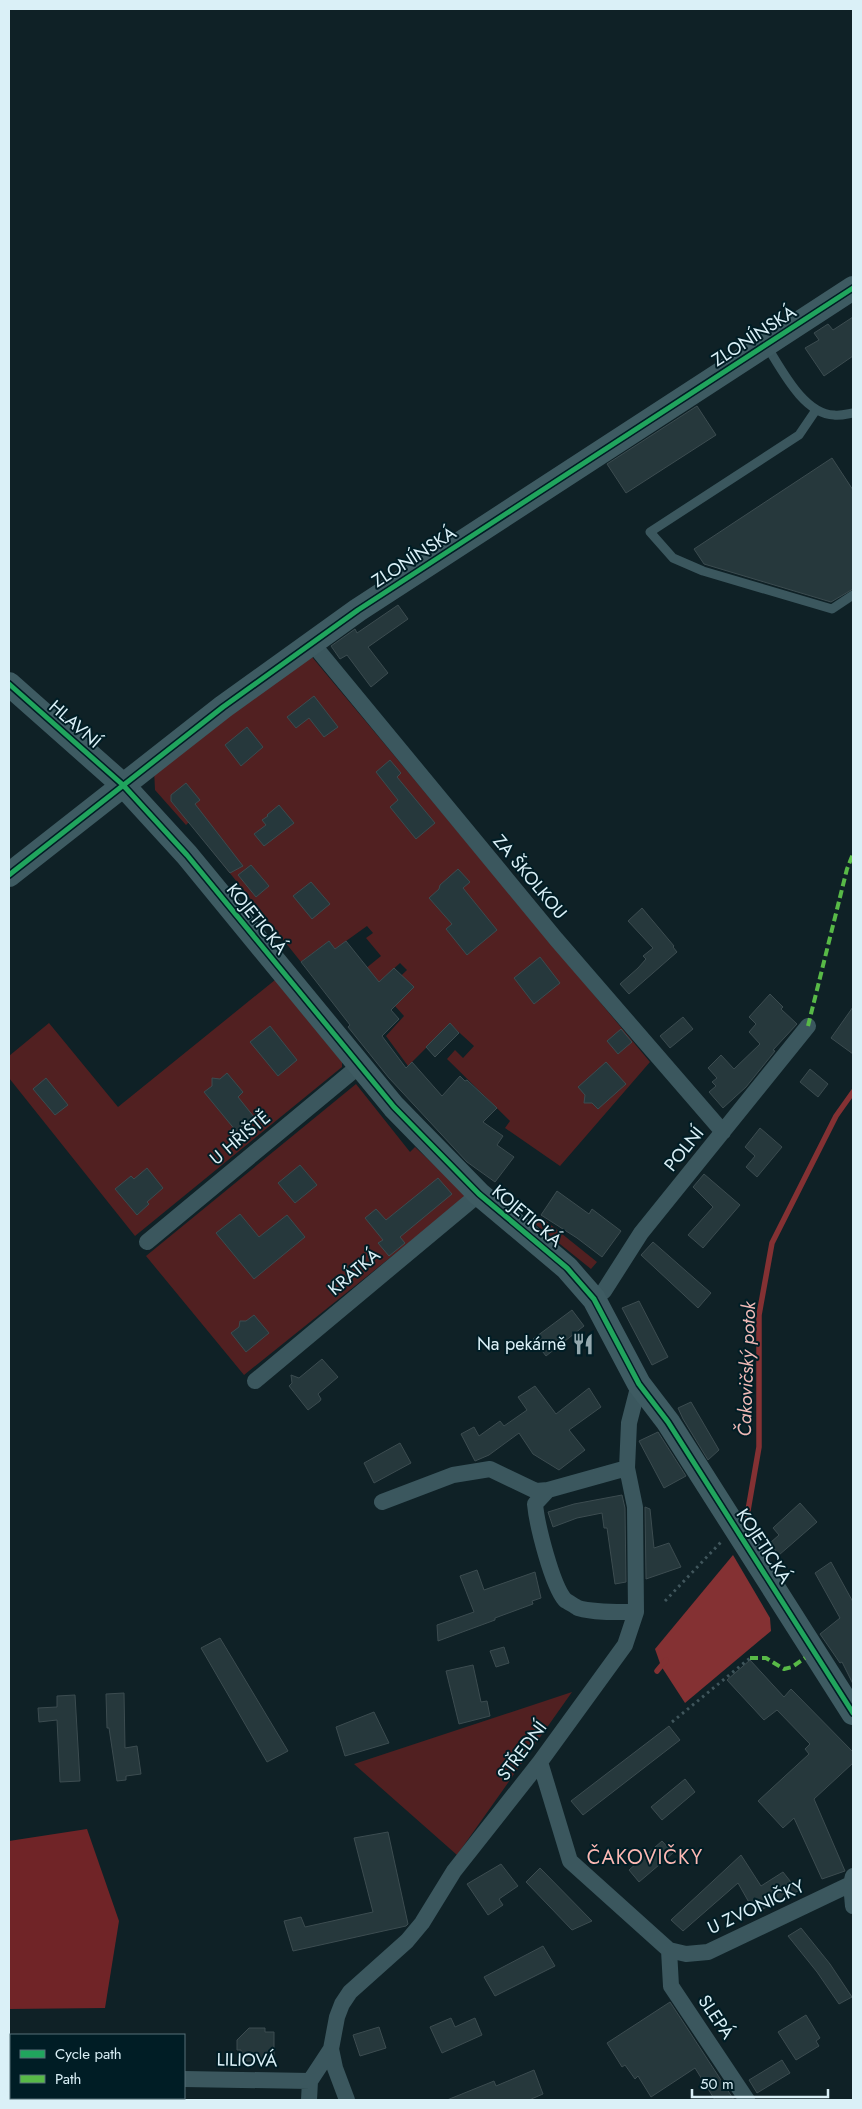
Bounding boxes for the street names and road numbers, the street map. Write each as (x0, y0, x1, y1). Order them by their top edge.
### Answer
street label: ZLONÍNSKÁ (707, 299, 801, 373)
street label: ZLONÍNSKÁ (367, 520, 461, 594)
street label: HLAVNÍ (43, 694, 107, 754)
street label: ZA ŠKOLKOU (487, 829, 573, 925)
street label: KOJETICKÁ (220, 878, 294, 960)
street label: U HŘIŠTĚ (204, 1105, 276, 1171)
street label: POLNÍ (658, 1121, 710, 1177)
street label: KOJETICKÁ (486, 1179, 568, 1253)
street label: KRÁTKÁ (322, 1242, 386, 1302)
street label: KOJETICKÁ (730, 1503, 798, 1589)
street label: STŘEDNÍ (491, 1715, 553, 1786)
street label: U ZVONIČKY (703, 1873, 810, 1941)
street label: SLEPÁ (692, 1990, 740, 2044)
street label: LILIOVÁ (216, 2046, 278, 2074)

